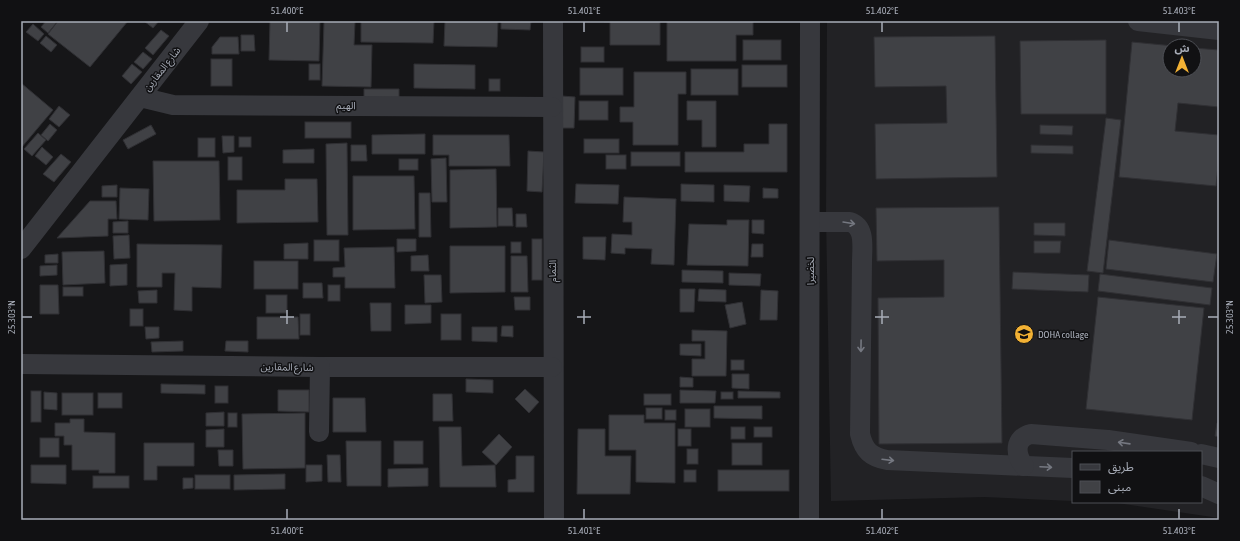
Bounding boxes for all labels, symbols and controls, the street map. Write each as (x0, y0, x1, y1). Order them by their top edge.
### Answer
text: 51.400°E (271, 5, 304, 16)
text: 51.401°E (568, 5, 601, 16)
text: 51.402°E (866, 5, 899, 16)
text: 51.403°E (1163, 5, 1196, 16)
north arrow (1162, 38, 1202, 78)
text: ش (1174, 42, 1190, 55)
street label: شارع المقارين (141, 45, 184, 95)
street label: الهيم (336, 100, 356, 113)
one-way arrow (843, 220, 856, 228)
street label: لخضيرا (805, 256, 817, 285)
street label: الثمام (547, 260, 561, 282)
text: 25.303°N (6, 300, 17, 334)
text: 25.303°N (1224, 300, 1235, 334)
school or university icon: DOHA collage (1013, 323, 1035, 345)
place label: DOHA collage (1038, 329, 1089, 340)
one-way arrow (858, 339, 865, 352)
street label: شارع المقارين (260, 361, 314, 375)
one-way arrow (1118, 439, 1131, 446)
legend (1072, 451, 1202, 503)
one-way arrow (881, 456, 894, 464)
text: طريق (1108, 460, 1134, 475)
one-way arrow (1039, 463, 1052, 471)
text: مبنى (1108, 480, 1131, 494)
text: 51.400°E (271, 525, 304, 536)
text: 51.401°E (568, 525, 601, 536)
text: 51.402°E (866, 525, 899, 536)
text: 51.403°E (1163, 525, 1196, 536)

